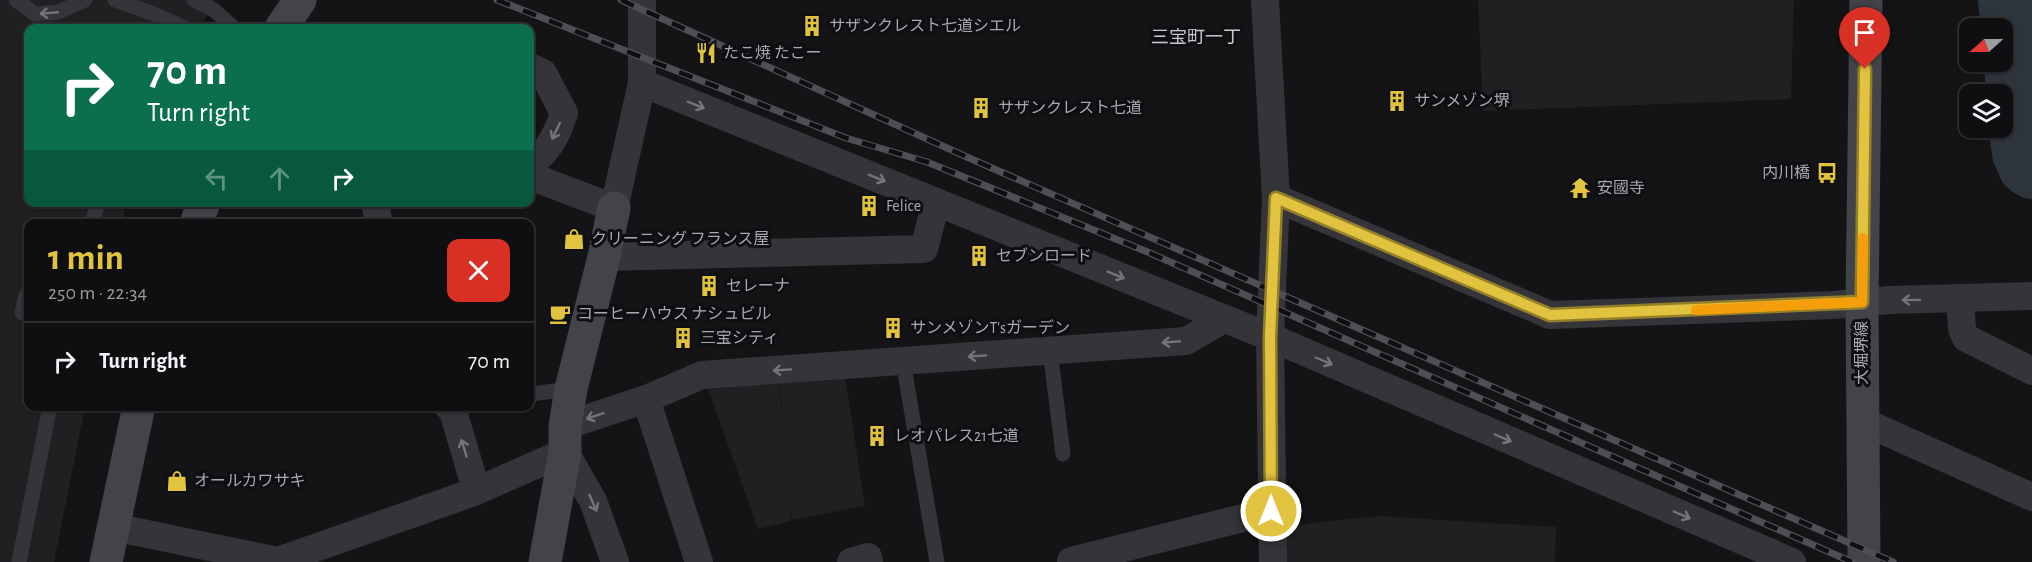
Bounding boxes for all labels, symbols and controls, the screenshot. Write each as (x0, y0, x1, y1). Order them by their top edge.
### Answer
pin (1839, 7, 1890, 69)
one-way arrow (40, 8, 60, 19)
building icon: サザンクレスト七道シエル (800, 14, 824, 38)
icon: arrive (1848, 16, 1881, 49)
place label: サザンクレスト七道シエル (829, 17, 1021, 34)
north arrow (1959, 18, 2013, 72)
map controls (1959, 18, 2013, 138)
district label: 三宝町一丁 (1151, 28, 1241, 47)
restaurant icon: たこ焼 たこー (694, 41, 718, 65)
place label: たこ焼 たこー (723, 45, 822, 61)
icon: right (48, 48, 126, 126)
text: 70 m (147, 50, 227, 92)
button: layers (1959, 84, 2013, 138)
building icon: サンメゾン堺 (1385, 89, 1409, 113)
place label: サンメゾン堺 (1414, 92, 1510, 109)
building icon: サザンクレスト七道 (969, 96, 993, 120)
text: Turn right (147, 99, 250, 126)
place label: サザンクレスト七道 (998, 99, 1142, 116)
one-way arrow (687, 100, 705, 111)
one-way arrow (550, 122, 562, 140)
bus stop icon: 内川橋 (1815, 161, 1839, 185)
icon: left (200, 162, 233, 195)
icon: ahead (263, 162, 296, 195)
icon: right (326, 162, 359, 195)
place label: 内川橋 (1762, 164, 1810, 181)
one-way arrow (867, 173, 886, 184)
temple icon: 安國寺 (1568, 176, 1592, 200)
place label: 安國寺 (1597, 180, 1645, 196)
building icon: Felice (857, 194, 881, 218)
place label: Felice (886, 198, 921, 214)
shop icon: クリーニング フランス屋 (562, 227, 586, 251)
place label: クリーニング フランス屋 (591, 230, 769, 247)
button: close (447, 239, 510, 302)
text: 1 min (48, 240, 124, 276)
building icon: セブンロード (967, 244, 991, 268)
place label: セブンロード (996, 247, 1092, 264)
one-way arrow (1106, 270, 1125, 281)
building icon: セレーナ (697, 274, 721, 298)
place label: セレーナ (726, 278, 790, 294)
text: 250 m · 22:34 (48, 283, 147, 303)
one-way arrow (1901, 294, 1921, 306)
cafe icon: コーヒーハウス ナシュビル (548, 302, 572, 326)
place label: コーヒーハウス ナシュビル (577, 305, 771, 322)
building icon: サンメゾンT'sガーデン (881, 316, 905, 340)
place label: サンメゾンT'sガーデン (910, 319, 1070, 336)
street label: 大堀堺線 (1853, 321, 1870, 385)
building icon: 三宝シティ (671, 326, 695, 350)
place label: 三宝シティ (700, 330, 779, 346)
one-way arrow (1162, 336, 1182, 347)
icon: right (48, 345, 81, 378)
text: Turn right (99, 350, 186, 372)
text: 70 m (468, 350, 510, 372)
one-way arrow (967, 350, 987, 361)
one-way arrow (1315, 355, 1333, 367)
one-way arrow (773, 364, 793, 375)
one-way arrow (586, 411, 605, 422)
building icon: レオパレス21七道 (865, 424, 889, 448)
place label: レオパレス21七道 (894, 427, 1019, 444)
one-way arrow (1494, 433, 1512, 444)
one-way arrow (458, 439, 469, 458)
shop icon: オールカワサキ (165, 469, 189, 493)
place label: オールカワサキ (194, 473, 306, 489)
position arrow (1239, 479, 1303, 543)
one-way arrow (588, 493, 599, 511)
one-way arrow (1673, 510, 1691, 521)

